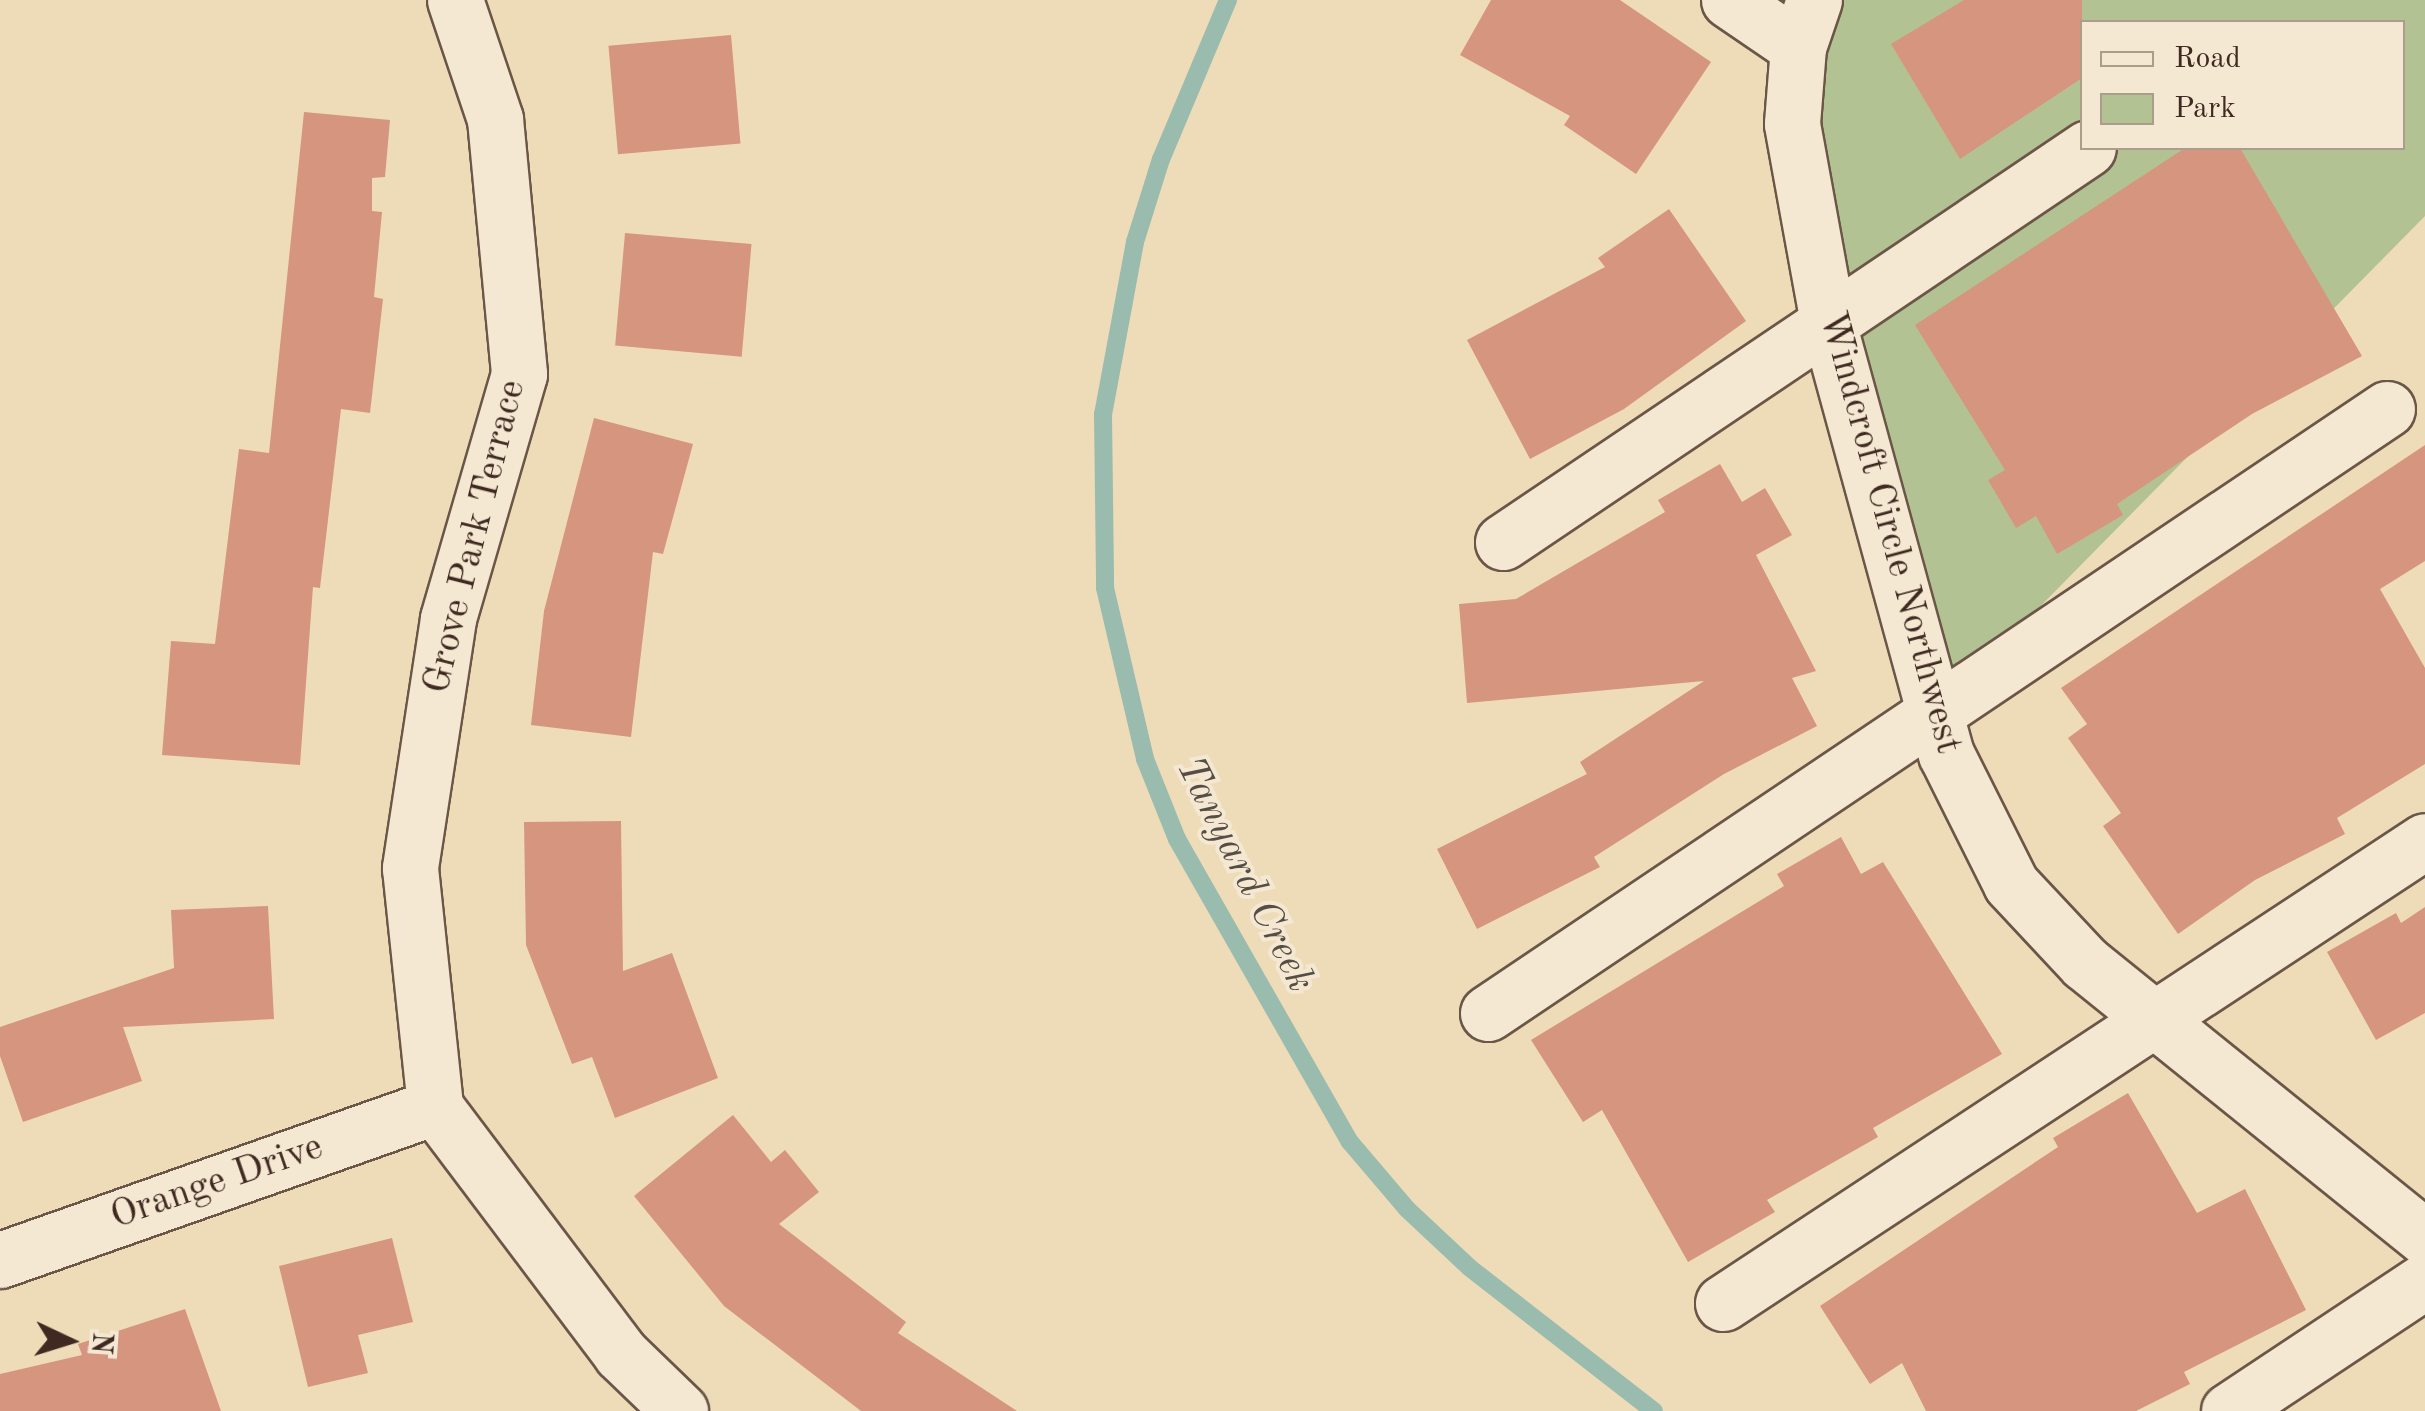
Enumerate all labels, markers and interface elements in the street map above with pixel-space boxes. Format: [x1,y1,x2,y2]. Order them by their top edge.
legend [2080,20,2405,150]
text: Road [2174,44,2241,74]
text: Park [2174,94,2236,124]
street label: Windcroft Circle Northwest [1808,307,1970,759]
street label: Grove Park Terrace [415,375,537,699]
water label: Tanyard Creek [1164,749,1324,1001]
street label: Orange Drive [105,1125,329,1241]
north arrow [20,1291,120,1391]
text: N [85,1331,115,1355]

